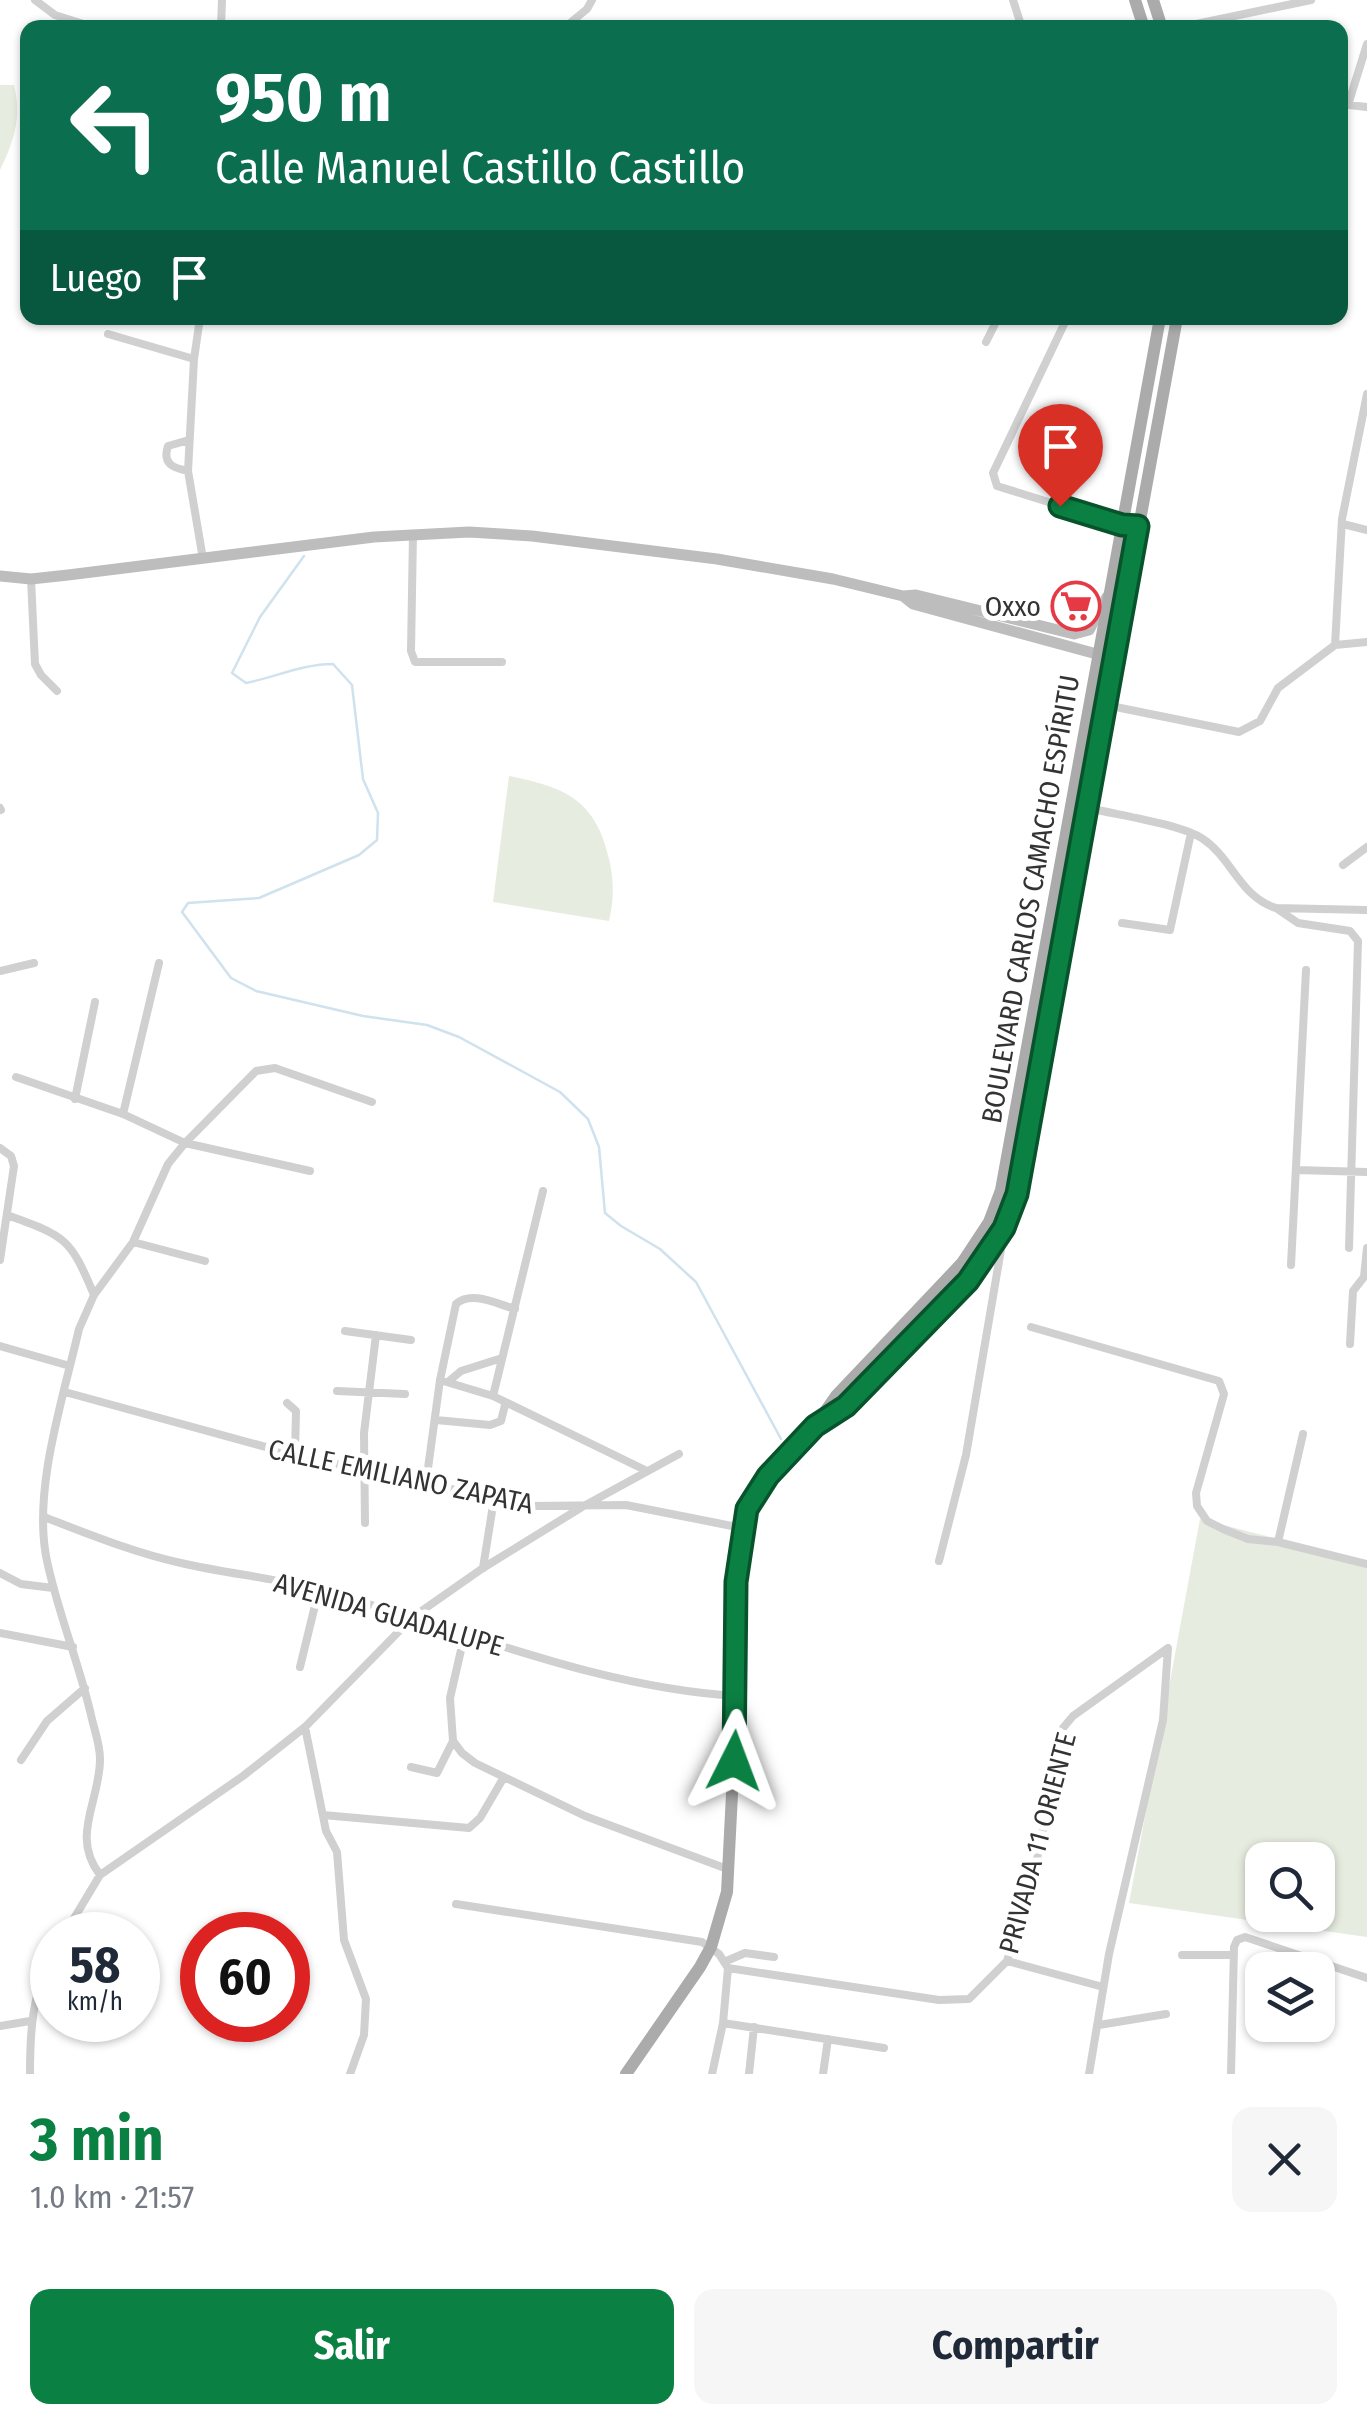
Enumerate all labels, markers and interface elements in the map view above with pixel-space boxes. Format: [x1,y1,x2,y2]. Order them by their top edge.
text: 950 m [215,56,392,140]
icon: left [50,60,180,190]
text: Calle Manuel Castillo Castillo [215,141,745,195]
icon: arrive [162,250,217,305]
text: Luego [50,255,142,301]
pin [1018,404,1103,507]
icon: arrive [1033,419,1088,474]
supermarket icon: Oxxo [1050,580,1102,632]
place label: Oxxo [985,590,1041,623]
street label: BOULEVARD CARLOS CAMACHO ESPÍRITU [975,672,1086,1126]
street label: CALLE EMILIANO ZAPATA [265,1432,537,1521]
street label: AVENIDA GUADALUPE [270,1566,507,1663]
position arrow [682,1709,786,1813]
street label: PRIVADA 11 ORIENTE [992,1729,1083,1957]
map controls [1245,1842,1335,2042]
button: search [1245,1842,1335,1932]
speed limit sign: 60 [180,1912,310,2042]
text: 58 [70,1935,120,1995]
button: layers [1245,1952,1335,2042]
text: km/h [67,1987,123,2017]
text: 3 min [30,2104,164,2176]
button: close [1232,2107,1337,2212]
text: 1.0 km · 21:57 [30,2178,194,2216]
button: Salir [30,2289,674,2404]
button: Compartir [694,2289,1337,2404]

